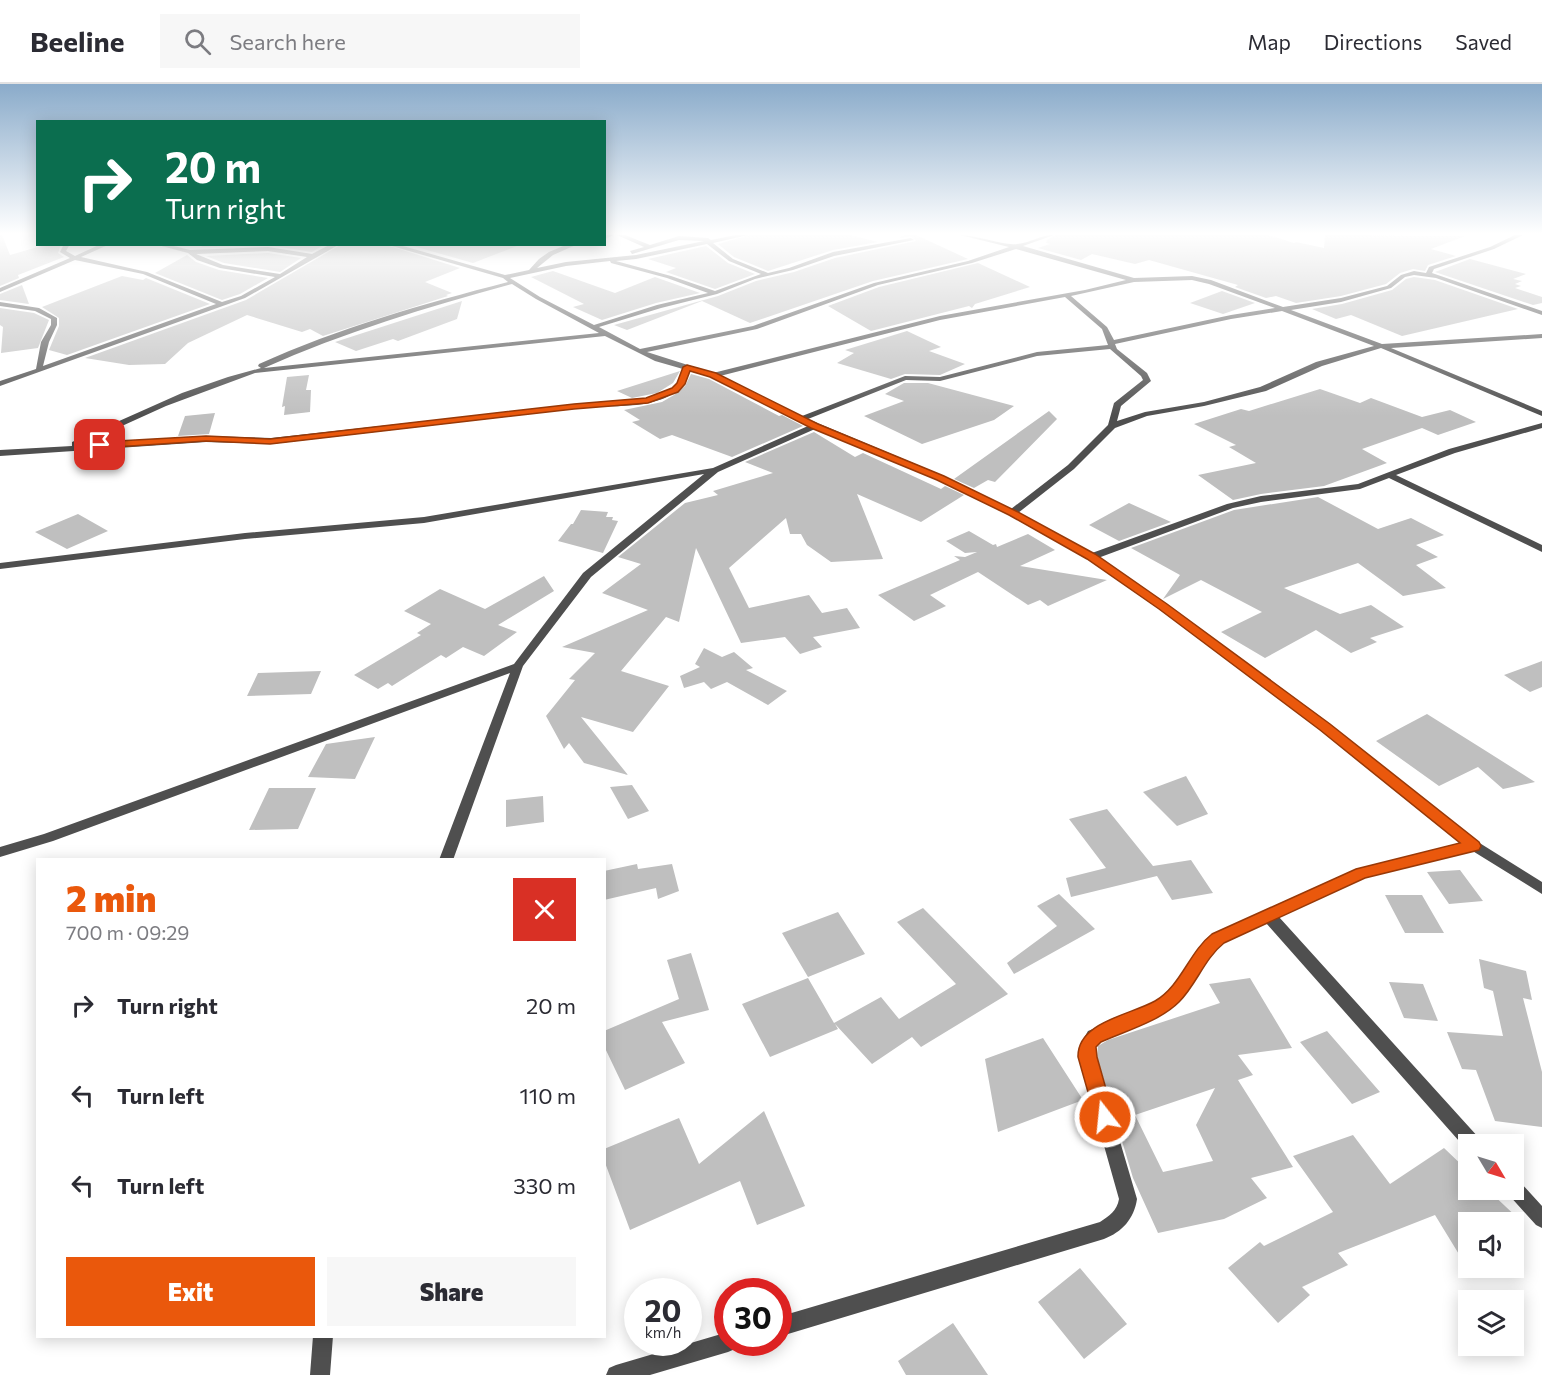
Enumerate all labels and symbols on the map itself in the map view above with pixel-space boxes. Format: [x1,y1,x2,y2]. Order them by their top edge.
pin [74,419,125,470]
position arrow [1073,1085,1137,1149]
north arrow [1458,1134,1524,1200]
speed limit sign: 30 [714,1278,792,1356]

